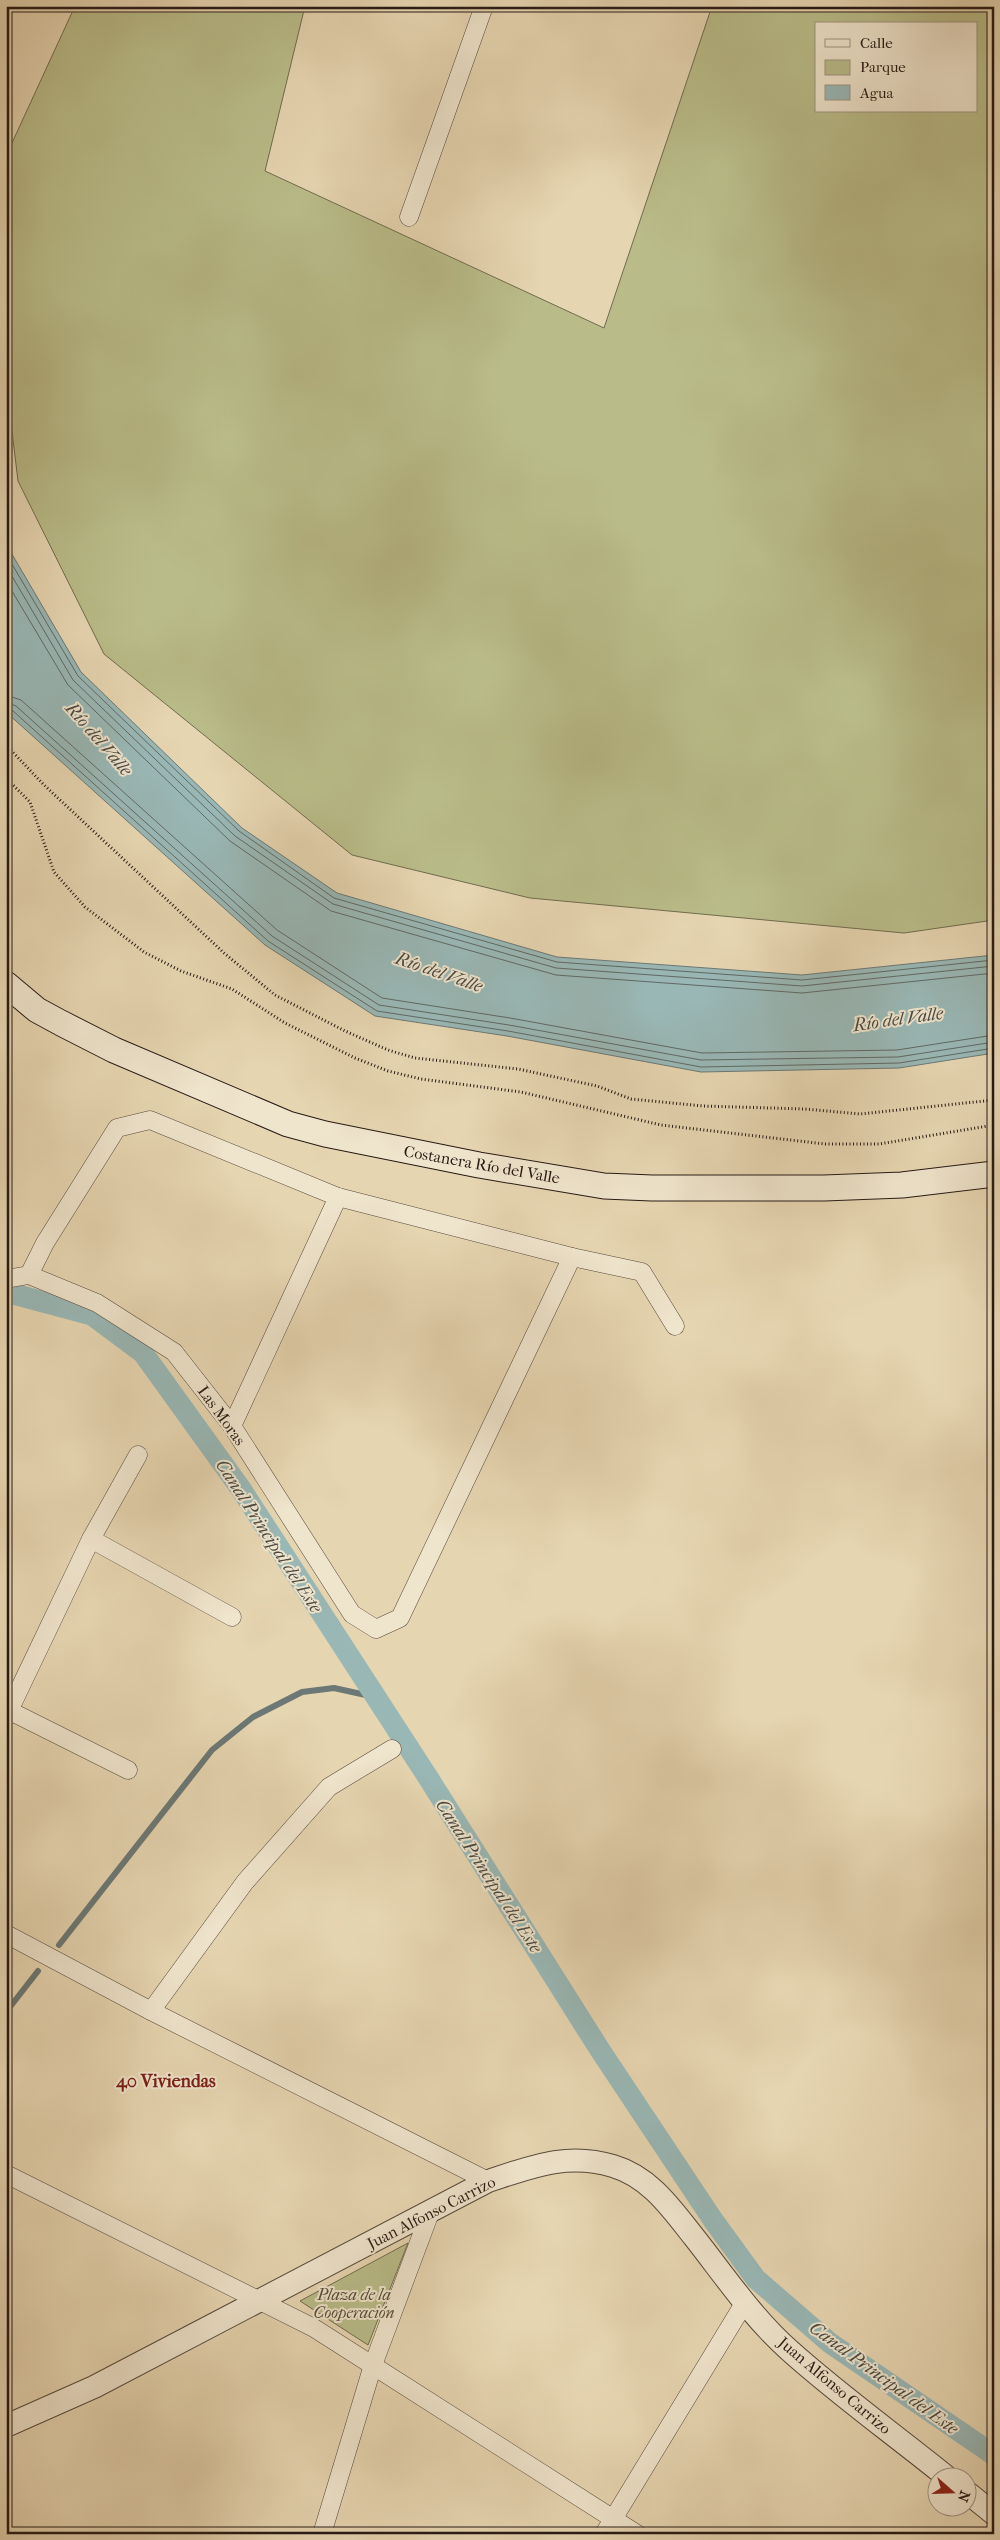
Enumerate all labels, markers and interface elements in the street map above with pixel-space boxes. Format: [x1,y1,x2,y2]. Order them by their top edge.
legend [815,22,978,112]
text: Calle [860,34,893,52]
text: Parque [860,58,906,76]
text: Agua [859,84,894,102]
water label: Río del Valle [60,698,137,781]
water label: Río del Valle [392,948,486,997]
water label: Río del Valle [851,1003,945,1036]
street label: Costanera Río del Valle [402,1141,562,1188]
street label: Las Moras [194,1382,250,1449]
water label: Canal Principal del Este [211,1456,326,1618]
water label: Canal Principal del Este [431,1796,546,1958]
district label: 40 Viviendas [115,2071,216,2092]
street label: Juan Alfonso Carrizo [362,2172,498,2254]
park label: Plaza de la Cooperación [314,2285,394,2322]
water label: Canal Principal del Este [805,2317,963,2440]
street label: Juan Alfonso Carrizo [773,2331,895,2438]
north arrow [928,2468,978,2518]
text: N [954,2488,974,2505]

